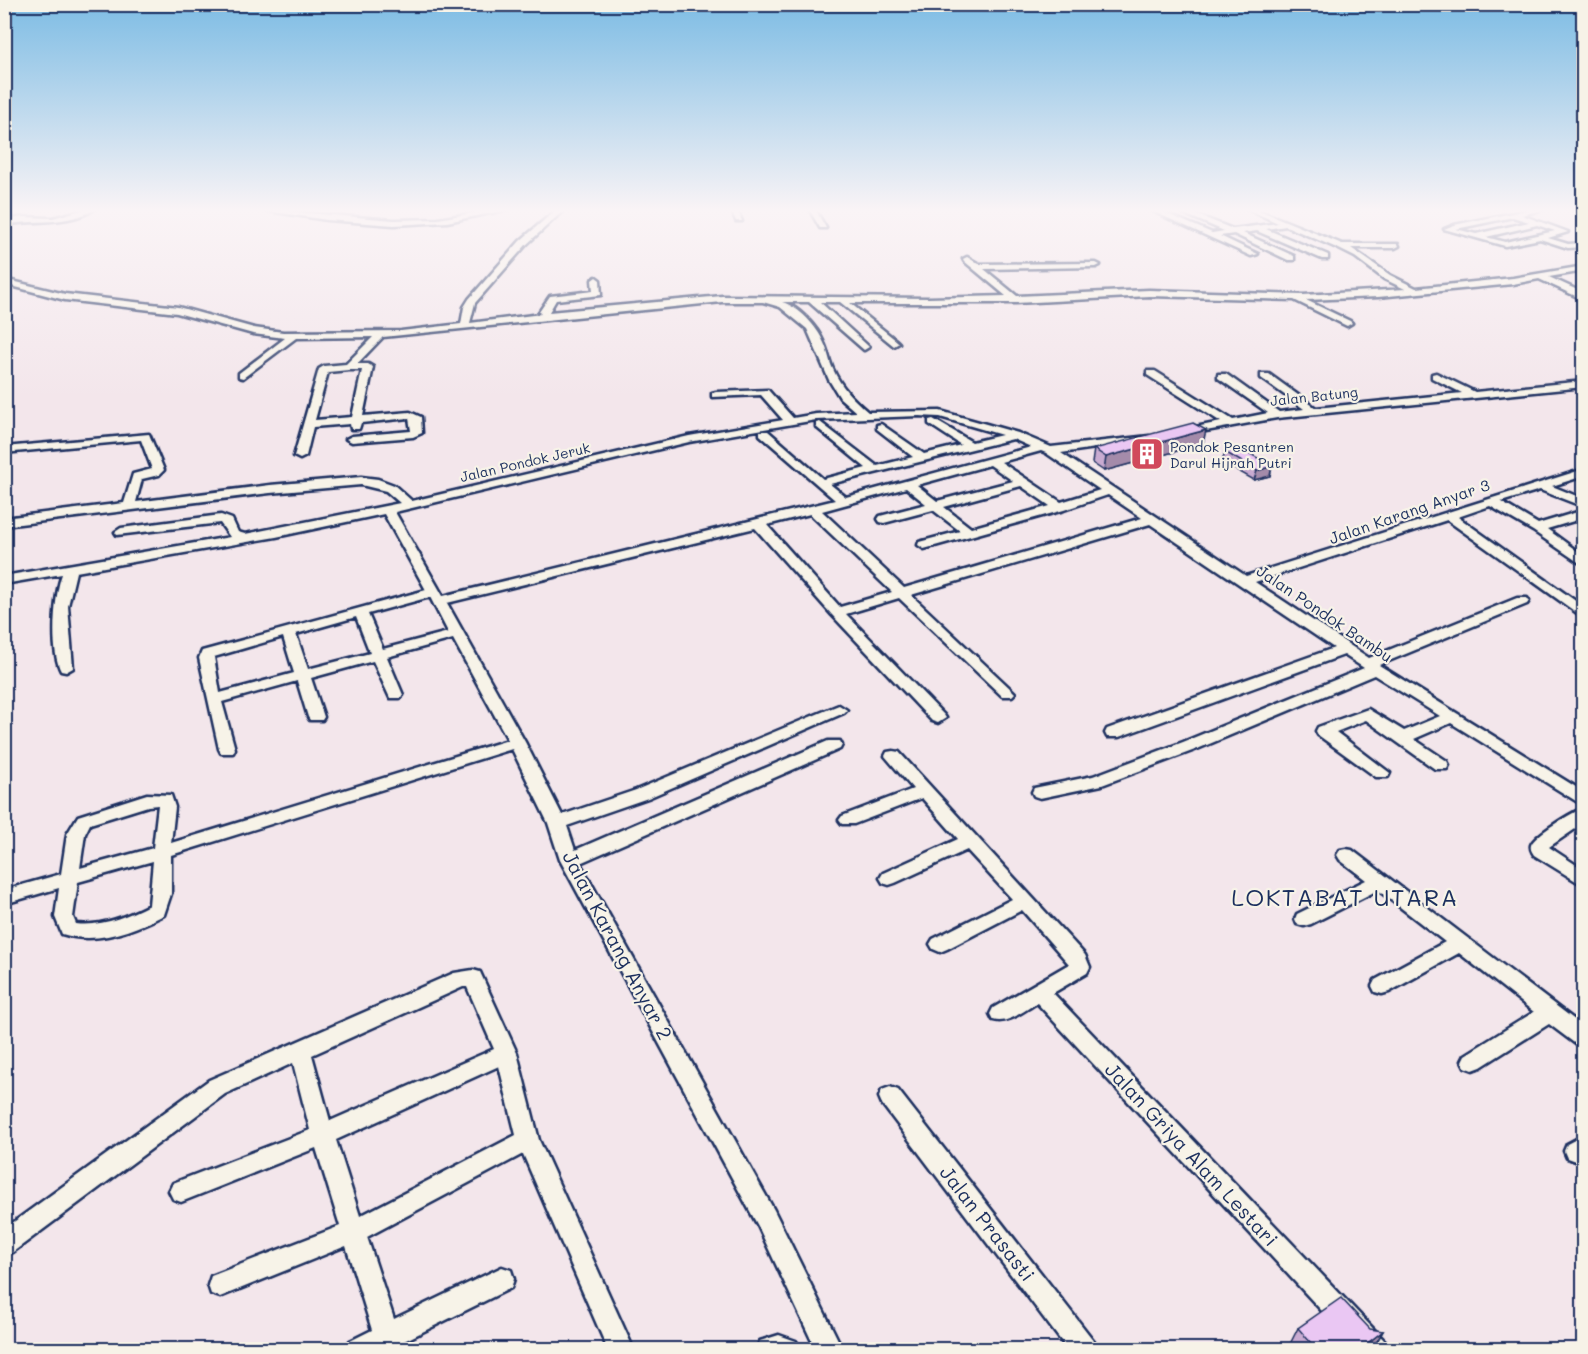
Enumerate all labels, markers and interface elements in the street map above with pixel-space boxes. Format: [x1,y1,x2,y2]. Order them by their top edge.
street label: Jalan Batung [1269,382,1359,410]
building icon: Pondok Pesantren Darul Hijrah Putri [1129,436,1165,472]
place label: Pondok Pesantren Darul Hijrah Putri [1170,437,1294,472]
street label: Jalan Pondok Jeruk [458,438,592,486]
street label: Jalan Karang Anyar 3 [1326,474,1492,548]
street label: Jalan Pondok Bambu [1253,560,1397,666]
street label: Jalan Karang Anyar 2 [557,846,679,1044]
district label: LOKTABAT UTARA [1231,881,1459,912]
street label: Jalan Griya Alam Lestari [1100,1056,1284,1252]
street label: Jalan Prasasti [935,1160,1041,1286]

